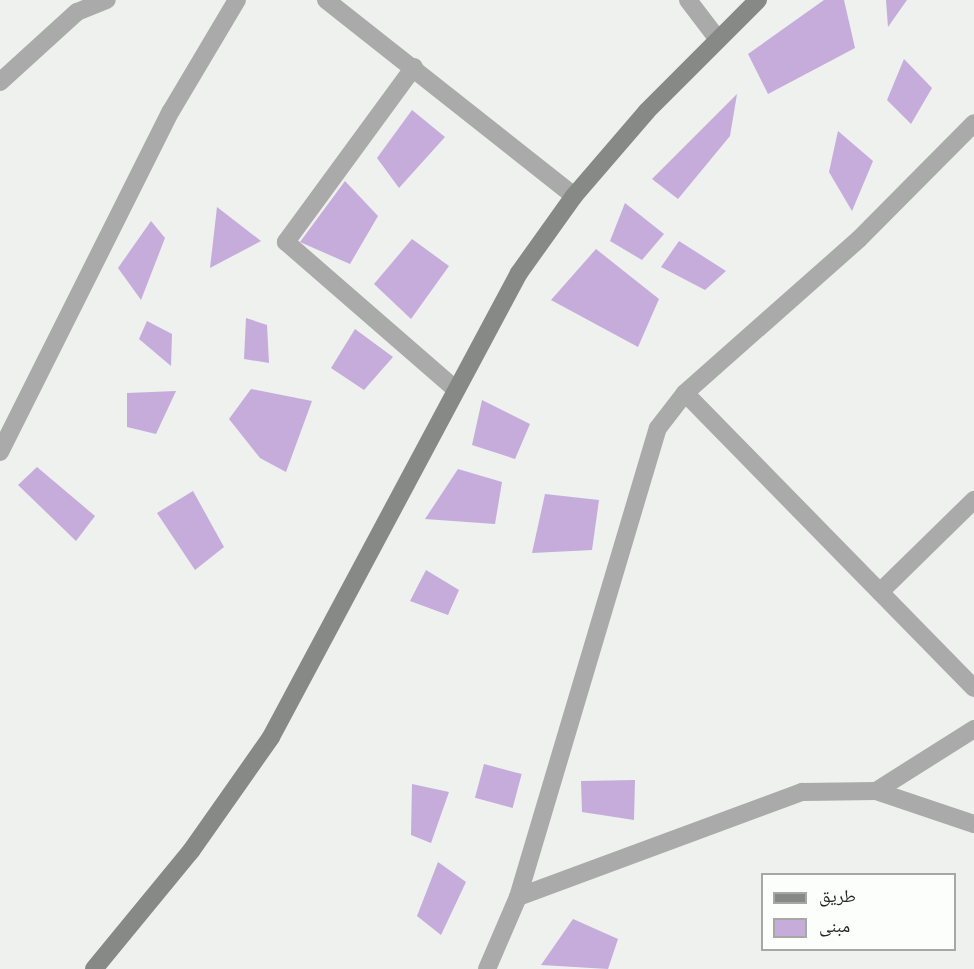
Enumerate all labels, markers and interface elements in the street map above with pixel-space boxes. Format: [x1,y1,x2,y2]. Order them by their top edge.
legend [761,873,956,951]
text: طريق [819,883,856,913]
text: مبنى [819,913,850,943]

